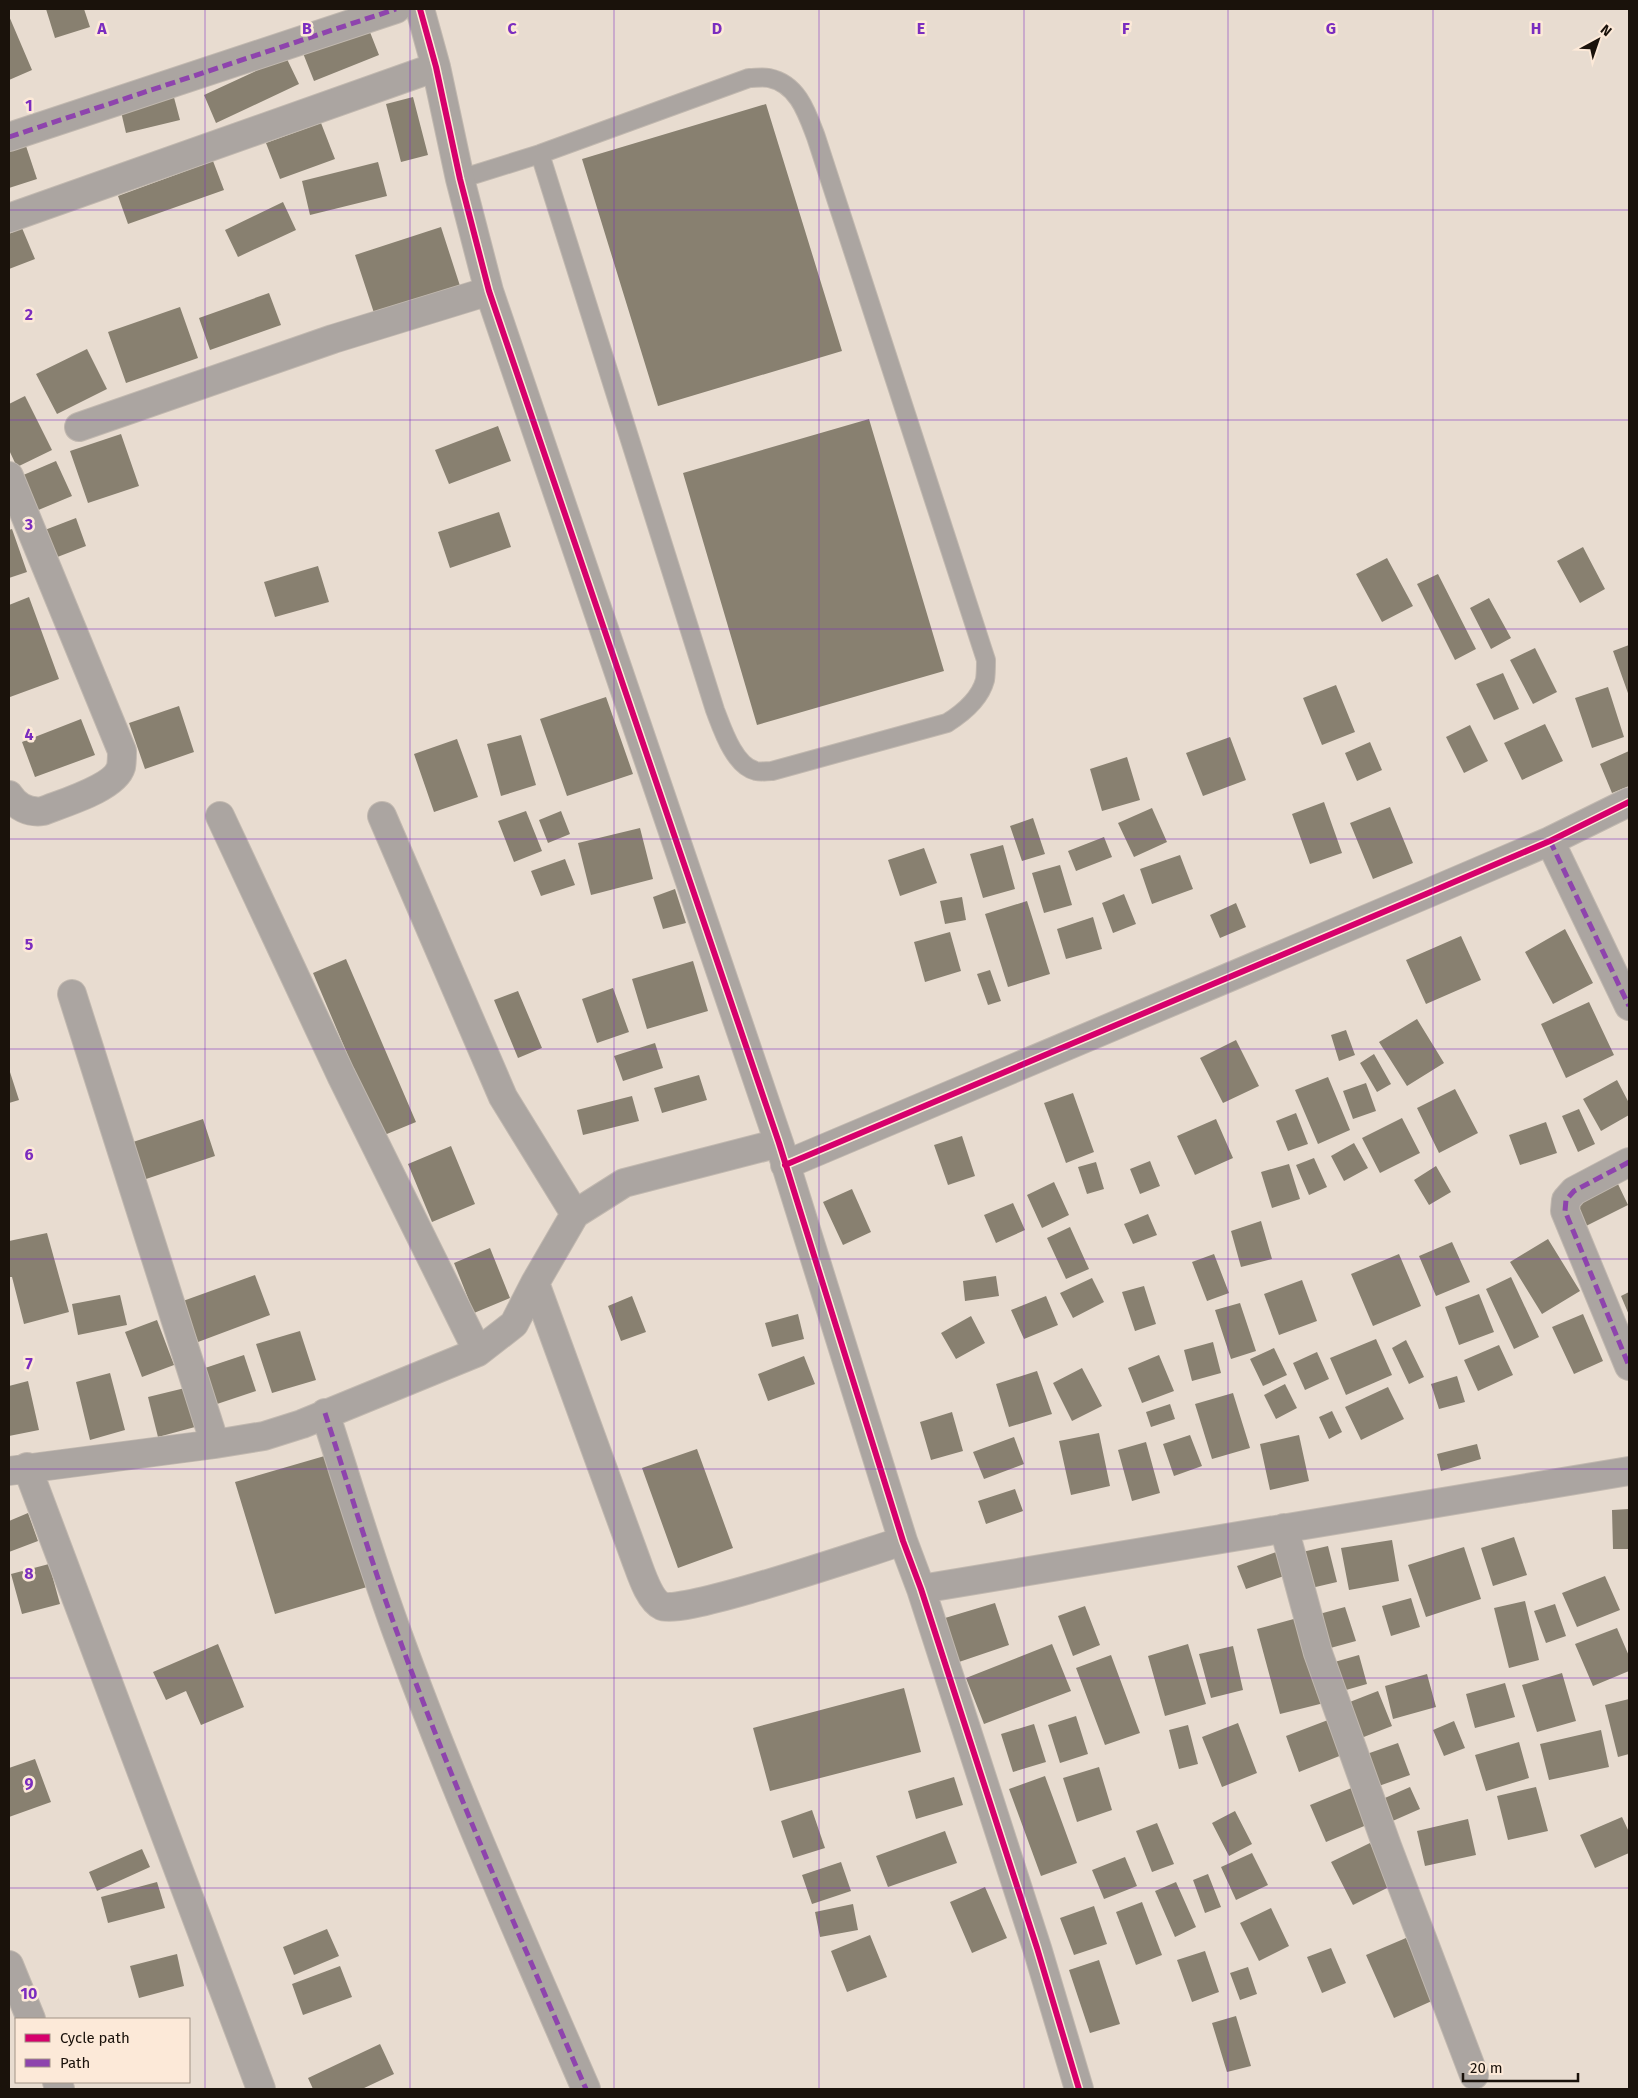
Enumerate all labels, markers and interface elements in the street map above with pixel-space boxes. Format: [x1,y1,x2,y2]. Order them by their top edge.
north arrow [1573,15,1623,65]
text: A [96,19,107,38]
text: B [302,19,312,38]
text: C [507,19,517,38]
text: D [712,19,722,38]
text: E [917,19,925,38]
text: F [1122,19,1130,38]
text: G [1326,19,1336,38]
text: H [1531,19,1541,38]
text: N [1597,21,1615,40]
text: 1 [25,96,33,115]
text: 2 [25,305,33,324]
text: 3 [24,515,33,534]
text: 4 [24,725,34,744]
text: 5 [25,935,34,954]
text: 6 [24,1145,34,1164]
text: 7 [25,1354,33,1373]
text: 8 [24,1564,34,1583]
text: 9 [25,1774,34,1793]
text: 10 [21,1984,37,2003]
legend [15,2018,190,2083]
text: Cycle path [60,2029,130,2047]
scale bar [1463,2050,1578,2082]
text: Path [60,2054,90,2072]
text: 20 m [1470,2059,1503,2077]

